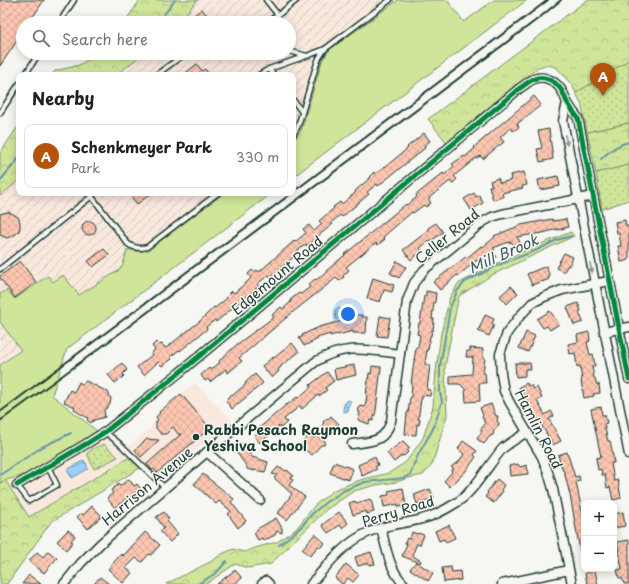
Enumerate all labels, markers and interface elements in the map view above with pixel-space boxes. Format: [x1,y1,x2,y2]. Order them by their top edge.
search box [16,16,296,60]
icon: search [30,27,52,49]
text: Search here [62,27,148,50]
pin: A [590,63,616,96]
text: Nearby [32,85,94,111]
one-way arrow [564,134,570,146]
text: Schenkmeyer Park [71,135,212,158]
text: A [41,147,51,166]
text: 330 m [236,147,279,166]
text: Park [71,158,100,177]
street label: Celler Road [410,203,484,269]
water label: Mill Brook [464,227,543,279]
street label: Edgemount Road [227,230,327,320]
one-way arrow [589,261,595,274]
your location [338,304,358,324]
street label: Hamlin Road [510,385,568,473]
place label: Rabbi Pesach Raymon Yeshiva School [204,419,358,456]
marker: Rabbi Pesach Raymon Yeshiva School [191,432,201,442]
street label: Harrison Avenue [97,441,197,530]
street label: Perry Road [359,490,437,532]
map controls [581,500,617,572]
button: + [581,500,617,536]
button: − [581,536,617,572]

